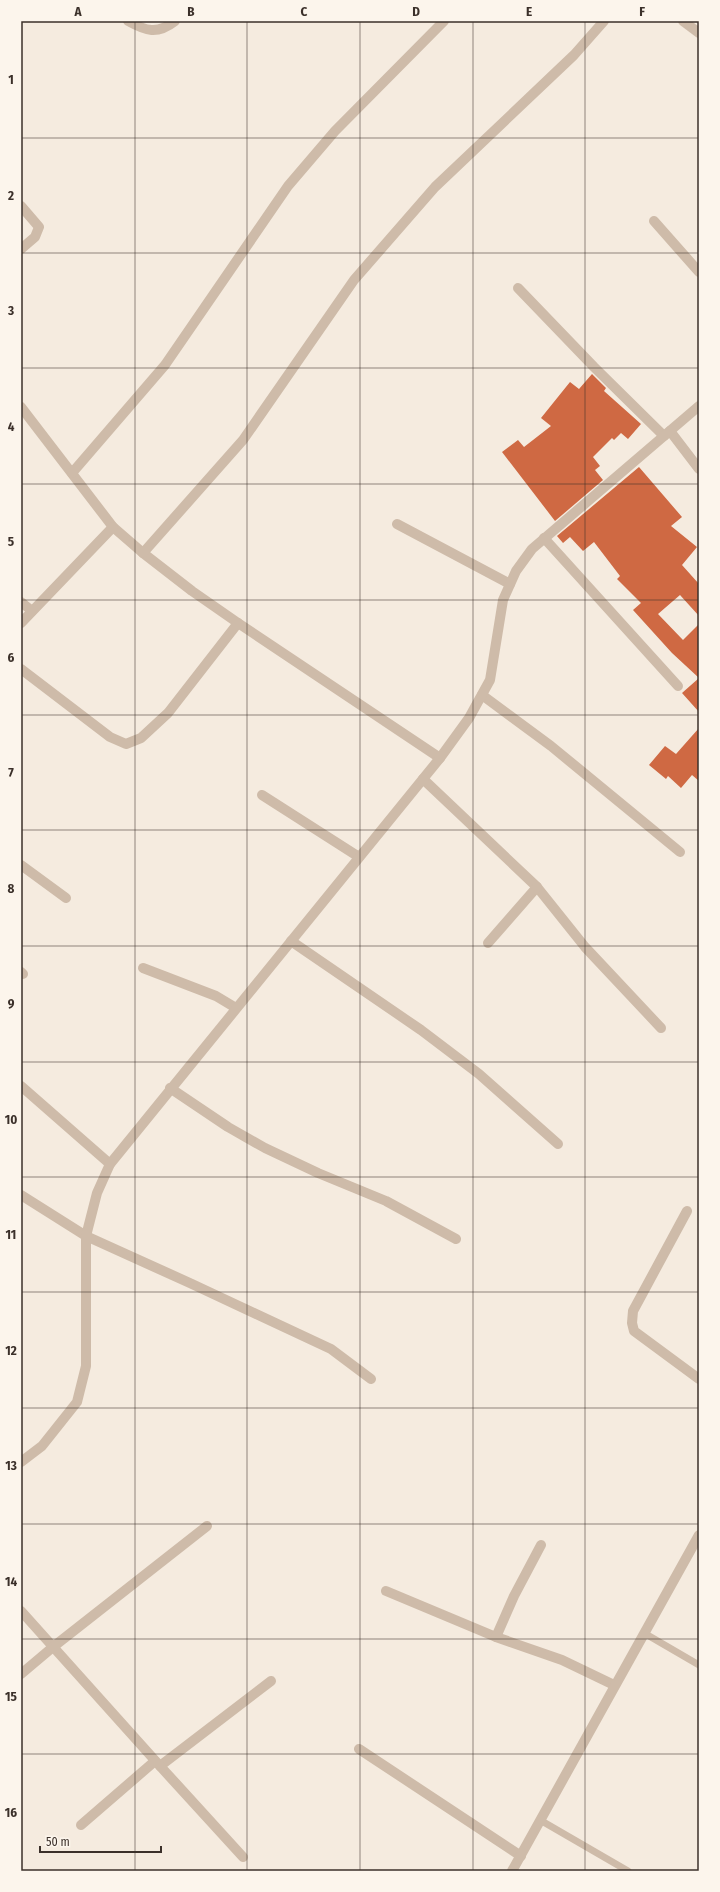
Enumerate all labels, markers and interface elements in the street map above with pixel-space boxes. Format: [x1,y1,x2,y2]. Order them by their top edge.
text: A [73,4,82,19]
text: B [187,4,195,19]
text: C [301,4,308,19]
text: D [412,4,420,19]
text: E [526,4,532,19]
text: F [639,4,645,19]
text: 1 [8,72,14,87]
text: 2 [7,188,14,203]
text: 3 [7,303,14,318]
text: 4 [8,419,15,434]
text: 5 [8,534,14,549]
text: 6 [8,650,15,665]
text: 7 [8,765,14,780]
text: 8 [8,881,15,896]
text: 9 [8,996,15,1011]
text: 10 [5,1112,17,1127]
text: 11 [6,1227,16,1242]
text: 12 [5,1343,17,1358]
text: 13 [5,1458,17,1473]
text: 14 [5,1574,17,1589]
text: 15 [5,1689,17,1704]
text: 16 [5,1805,17,1820]
scale bar [40,1828,161,1854]
text: 50 m [46,1835,70,1849]

